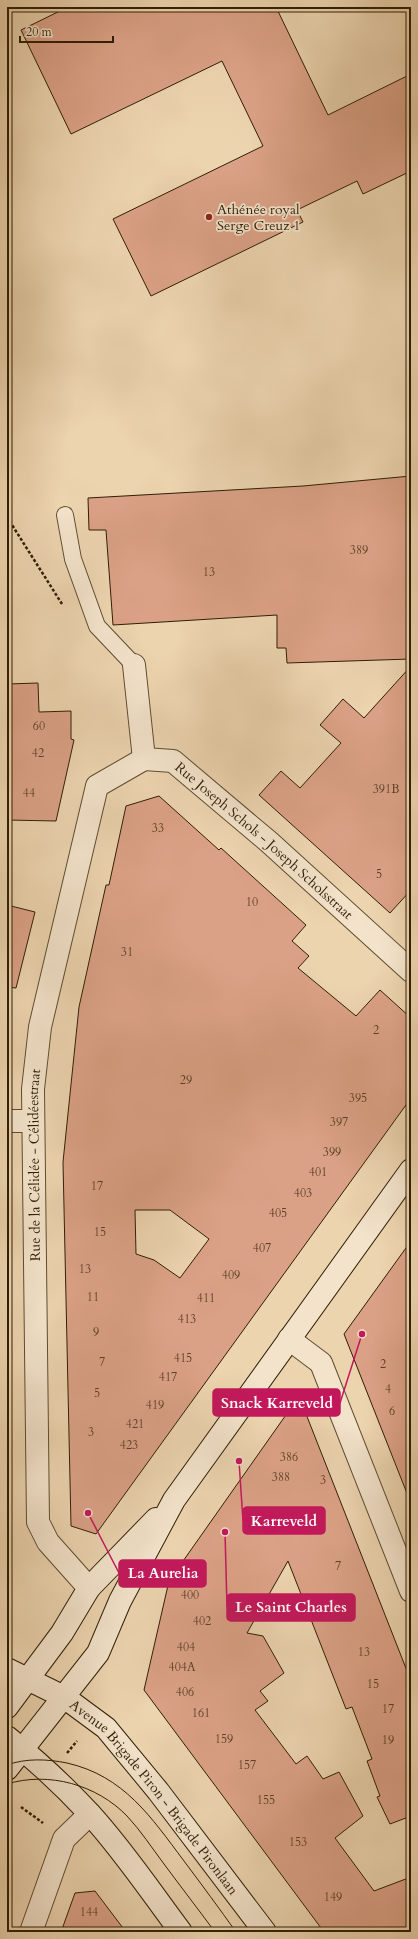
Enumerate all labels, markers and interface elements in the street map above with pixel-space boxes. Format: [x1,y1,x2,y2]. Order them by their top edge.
scale bar [20,18,113,44]
text: 20 m [26,24,53,40]
place label: Athénée royal Serge Creuz 1 [217,200,300,235]
marker: Athénée royal Serge Creuz 1 [204,212,214,222]
house number: 389 [350,542,368,558]
house number: 13 [203,564,215,580]
house number: 60 [33,718,45,734]
house number: 42 [32,745,44,761]
street label: Rue Joseph Schols - Joseph Scholsstraat [171,758,357,924]
house number: 391B [373,781,399,797]
house number: 44 [23,785,35,801]
house number: 33 [152,820,164,836]
house number: 5 [376,866,382,882]
house number: 10 [246,894,258,910]
house number: 31 [121,944,133,960]
house number: 2 [373,1022,379,1038]
street label: Rue de la Célidée - Célidéestraat [24,1067,45,1261]
house number: 29 [180,1072,192,1088]
house number: 395 [349,1090,367,1106]
house number: 397 [330,1114,348,1130]
house number: 399 [323,1144,341,1160]
house number: 401 [309,1164,327,1180]
house number: 17 [91,1178,103,1194]
house number: 403 [294,1185,312,1201]
house number: 405 [269,1205,287,1221]
house number: 15 [94,1224,106,1240]
house number: 407 [253,1240,271,1256]
house number: 13 [79,1261,91,1277]
house number: 409 [222,1267,240,1283]
house number: 11 [87,1289,99,1305]
house number: 411 [197,1290,215,1306]
house number: 413 [178,1311,196,1327]
house number: 9 [93,1324,99,1340]
house number: 415 [174,1350,192,1366]
house number: 7 [99,1354,105,1370]
house number: 2 [380,1356,386,1372]
house number: 417 [159,1369,177,1385]
house number: 4 [385,1381,391,1397]
house number: 5 [94,1385,100,1401]
callout: Snack Karreveld [213,1389,340,1416]
text: Snack Karreveld [221,1393,333,1413]
house number: 419 [146,1397,164,1413]
house number: 6 [389,1403,395,1419]
house number: 421 [126,1416,144,1432]
house number: 3 [88,1424,94,1440]
house number: 423 [120,1437,138,1453]
house number: 386 [280,1449,298,1465]
house number: 388 [272,1469,290,1485]
house number: 3 [320,1472,326,1488]
callout: Karreveld [243,1507,325,1534]
text: Karreveld [251,1511,318,1531]
house number: 7 [335,1558,341,1574]
callout: La Aurelia [119,1560,206,1587]
text: La Aurelia [128,1563,199,1583]
house number: 400 [181,1587,199,1603]
callout: Le Saint Charles [227,1594,355,1621]
text: Le Saint Charles [235,1597,347,1617]
house number: 402 [193,1613,211,1629]
house number: 404 [177,1639,195,1655]
house number: 13 [358,1644,370,1660]
house number: 404A [169,1659,196,1675]
house number: 15 [367,1676,379,1692]
house number: 406 [176,1684,194,1700]
street label: Avenue Brigade Piron - Brigade Pironlaan [65,1695,242,1899]
house number: 17 [382,1701,394,1717]
house number: 161 [192,1705,210,1721]
house number: 159 [215,1731,233,1747]
house number: 19 [382,1732,394,1748]
house number: 157 [238,1757,256,1773]
house number: 155 [257,1792,275,1808]
house number: 153 [289,1834,307,1850]
house number: 149 [324,1889,342,1905]
house number: 144 [80,1904,98,1920]

